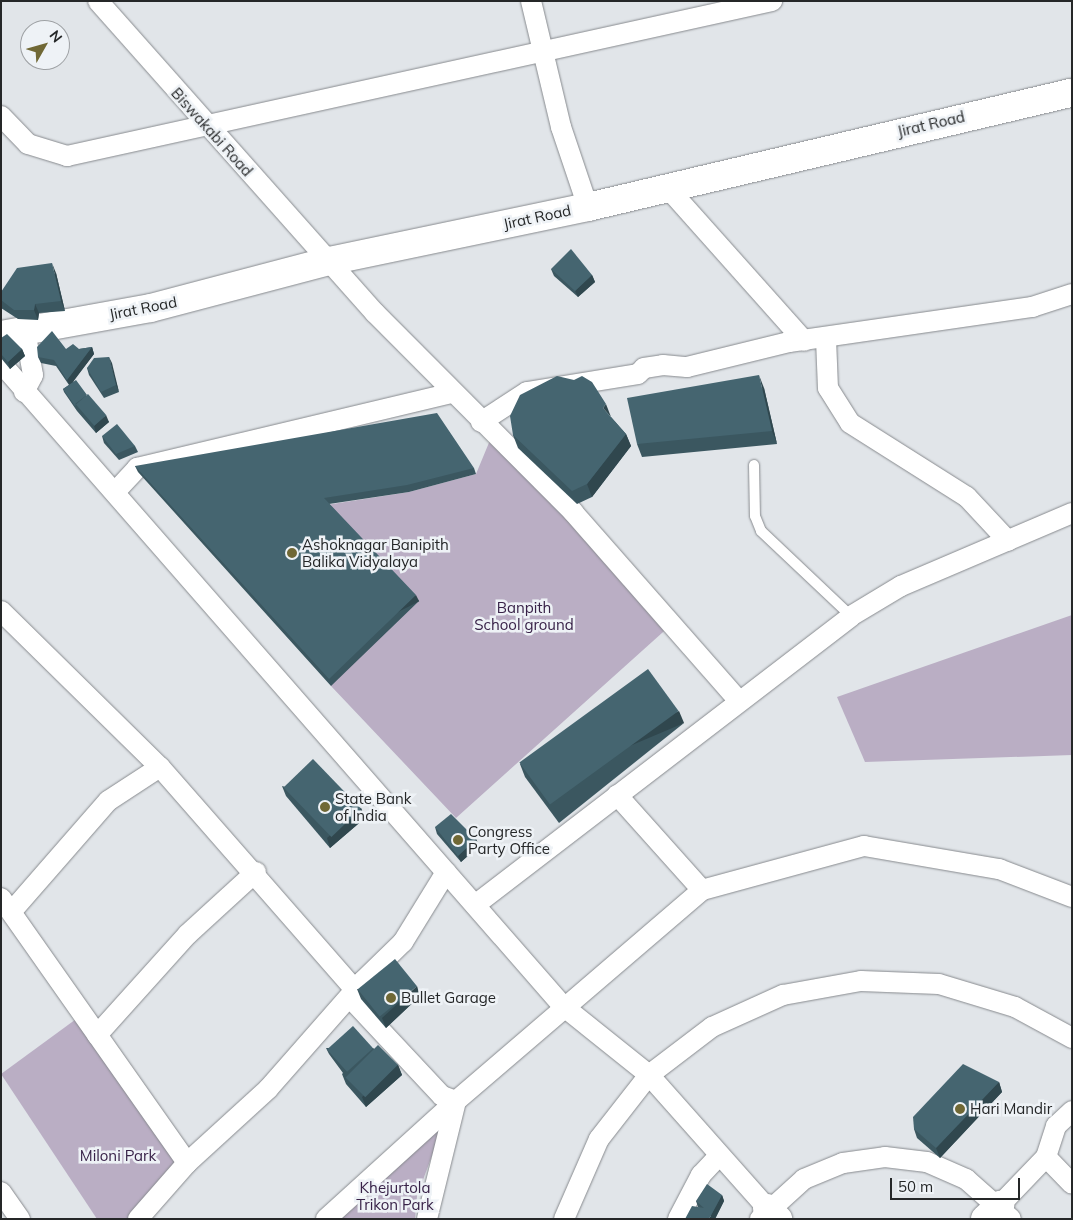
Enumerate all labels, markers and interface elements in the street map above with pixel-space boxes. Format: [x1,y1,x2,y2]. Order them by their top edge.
north arrow [20,20,70,70]
text: N [46,27,66,46]
street label: Biswakabi Road [168,84,256,180]
street label: Jirat Road [895,107,967,141]
street label: Jirat Road [501,201,573,233]
street label: Jirat Road [108,293,178,323]
place label: Ashoknagar Banipith Balika Vidyalaya [302,535,449,570]
marker: Ashoknagar Banipith Balika Vidyalaya [286,547,298,559]
park label: Banpith School ground [474,598,574,633]
place label: State Bank of India [335,789,412,824]
marker: State Bank of India [319,801,331,813]
place label: Congress Party Office [468,822,550,857]
marker: Congress Party Office [452,834,464,846]
place label: Bullet Garage [401,989,496,1007]
marker: Bullet Garage [385,992,397,1004]
place label: Hari Mandir [970,1100,1052,1118]
marker: Hari Mandir [954,1103,966,1115]
park label: Miloni Park [80,1147,156,1165]
scale bar [893,1168,1023,1200]
text: 50 m [898,1177,933,1196]
park label: Khejurtola Trikon Park [356,1178,434,1213]

